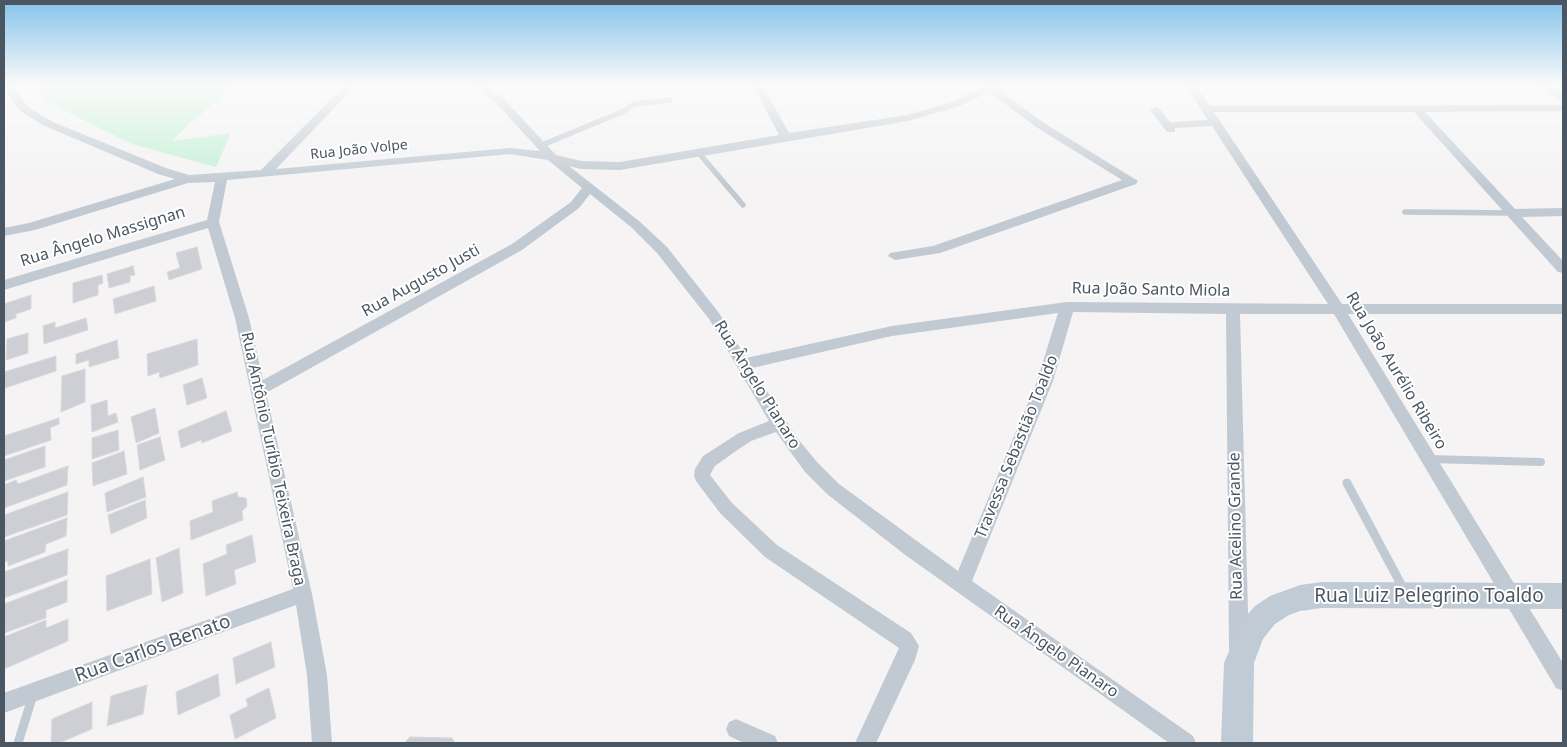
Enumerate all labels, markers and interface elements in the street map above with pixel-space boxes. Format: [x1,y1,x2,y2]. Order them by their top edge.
street label: Rua João Volpe [309,137,409,163]
street label: Rua Ângelo Massignan [18,203,188,271]
street label: Rua Augusto Justi [359,241,483,321]
street label: Rua João Santo Miola [1072,279,1230,301]
street label: Rua João Aurélio Ribeiro [1341,289,1451,453]
street label: Rua Ângelo Pianaro [710,317,804,453]
street label: Rua Antônio Turíbio Teixeira Braga [237,330,309,588]
street label: Travessa Sebastião Toaldo [971,353,1063,541]
street label: Rua Acelino Grande [1225,452,1247,600]
street label: Rua Luiz Pelegrino Toaldo [1314,586,1544,608]
street label: Rua Ângelo Pianaro [990,602,1122,702]
street label: Rua Carlos Benato [72,610,234,688]

